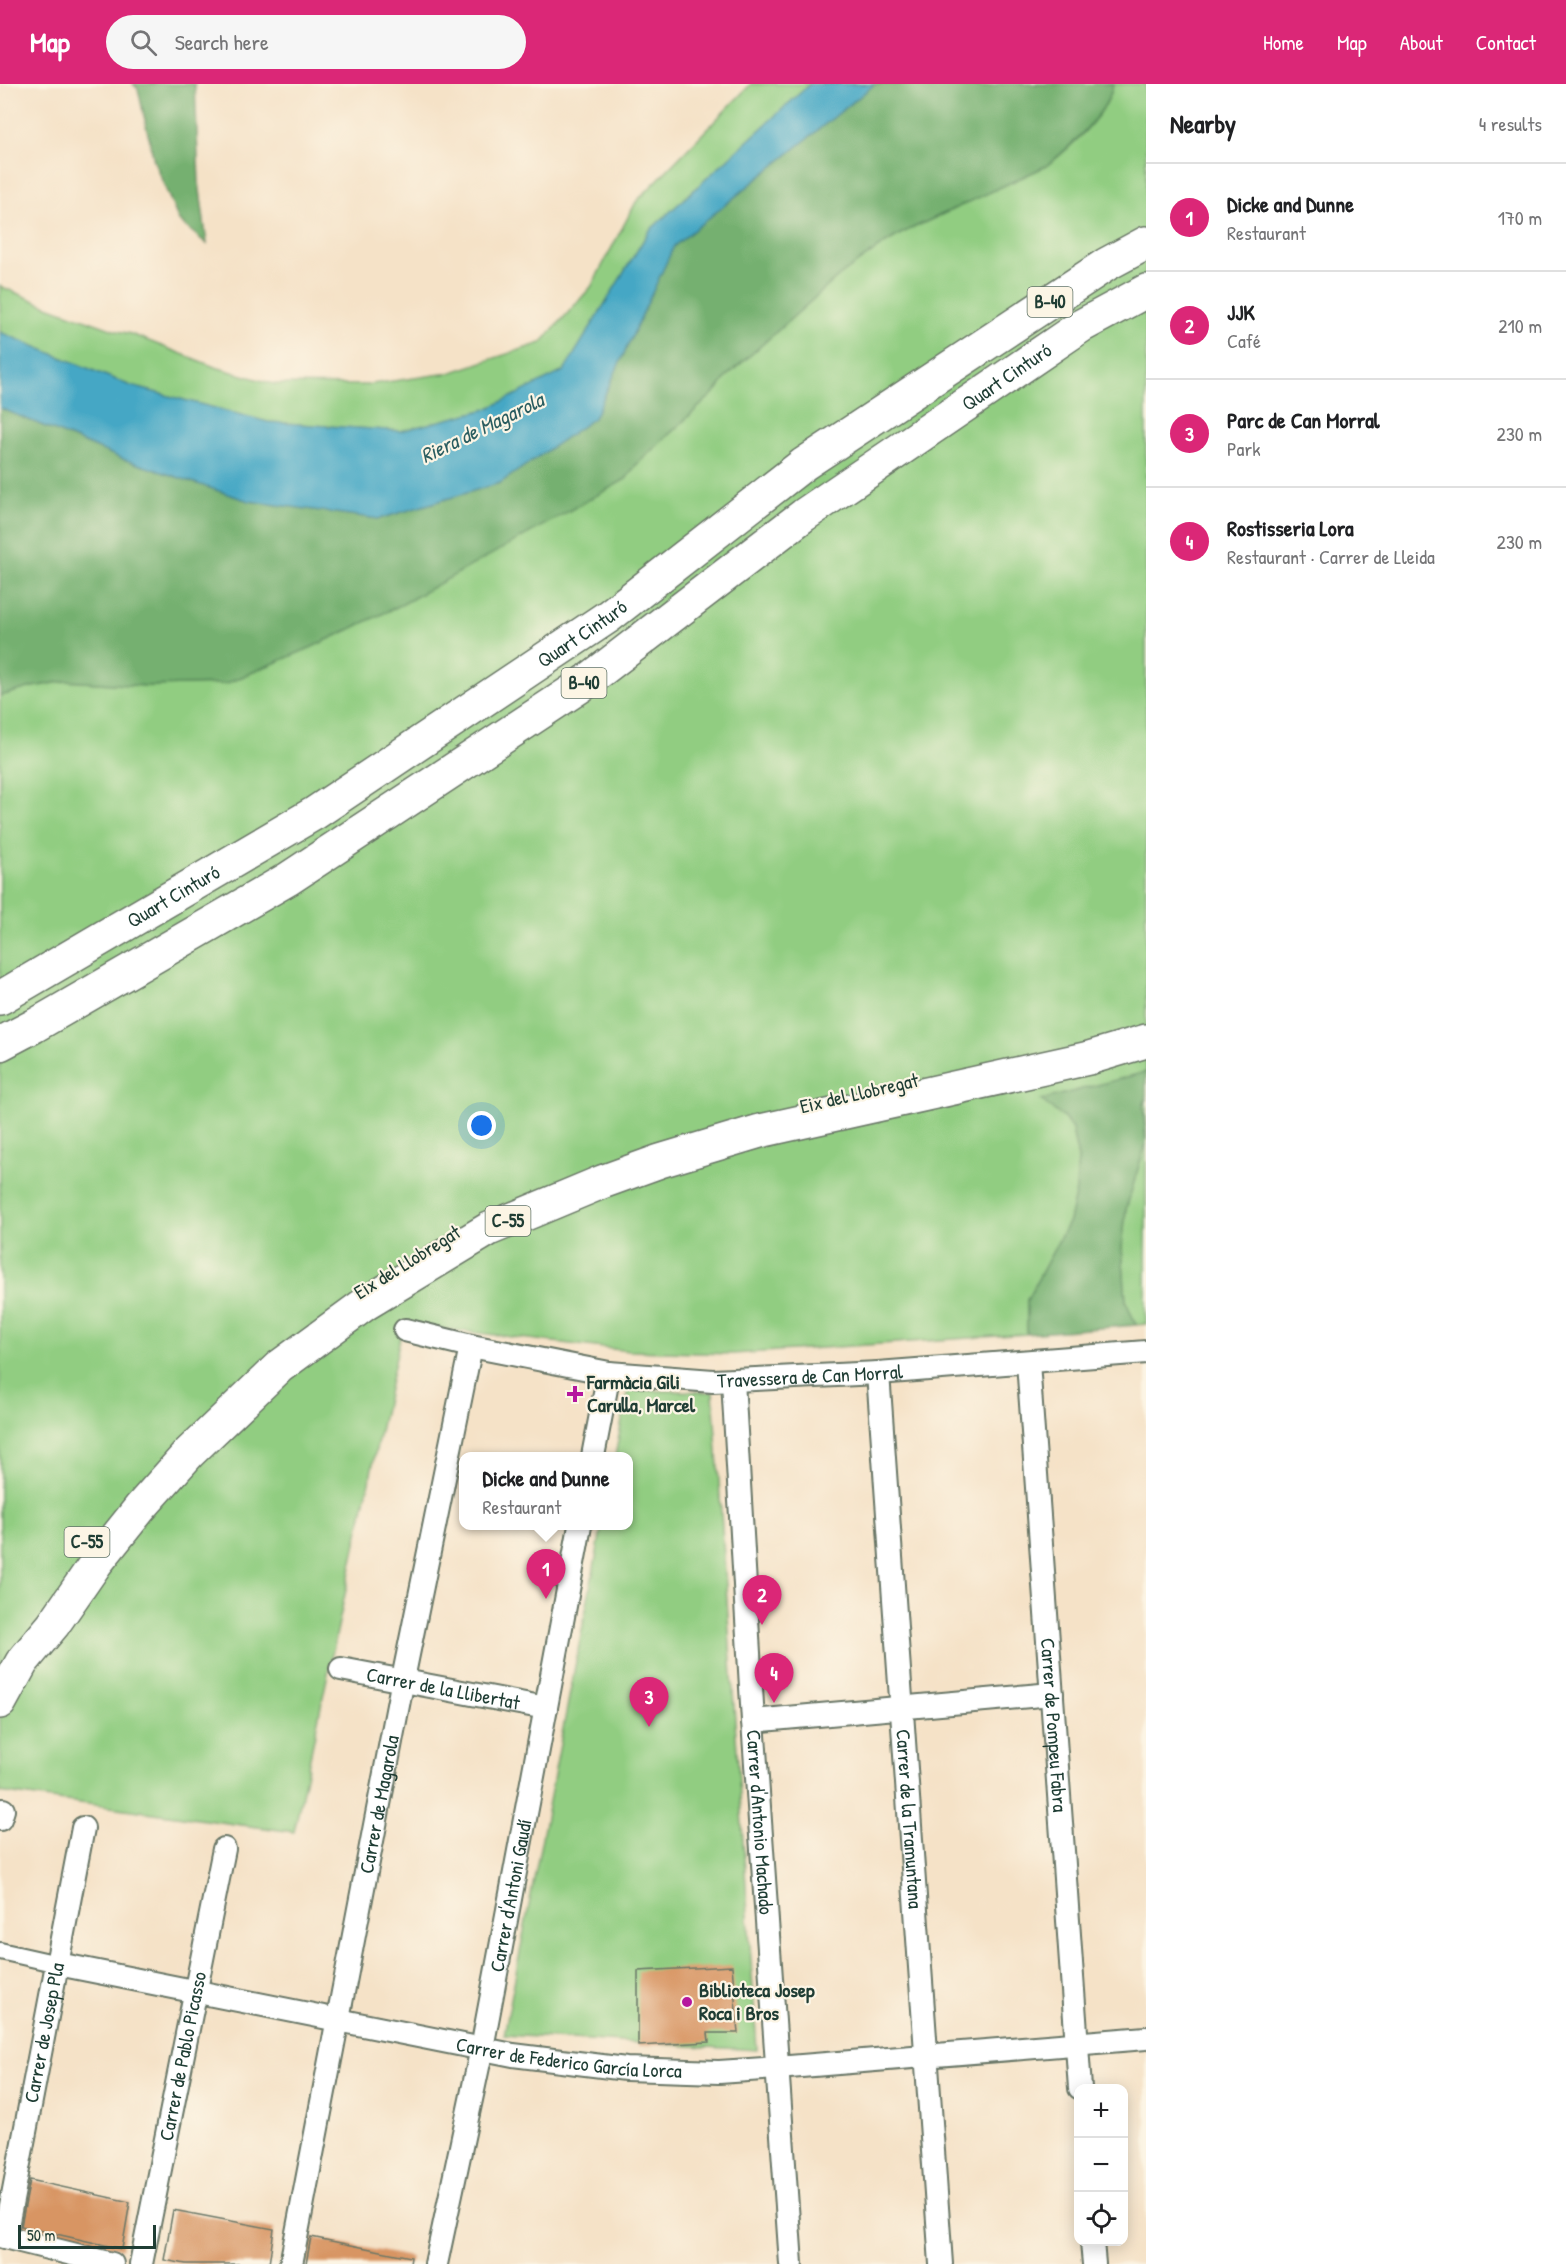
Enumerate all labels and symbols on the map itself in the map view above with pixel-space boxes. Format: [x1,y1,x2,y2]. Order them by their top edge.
road number: B-40 [1028,287,1072,317]
street label: Quart Cinturó [956,336,1057,417]
water label: Riera de Magarola [415,384,551,470]
street label: Quart Cinturó [532,593,632,673]
road number: B-40 [562,668,606,698]
street label: Quart Cinturó [122,858,224,934]
street label: Eix del Llobregat [797,1066,922,1119]
your location [467,1111,496,1140]
road number: C-55 [486,1206,530,1236]
street label: Eix del Llobregat [348,1218,466,1305]
street label: Travessera de Can Morral [717,1357,904,1394]
place label: Farmàcia Gili Carulla, Marcel [586,1368,696,1418]
marker: Farmàcia Gili Carulla, Marcel [568,1387,582,1401]
road number: C-55 [64,1527,110,1557]
pin: 1 [526,1550,566,1599]
pin: 2 [742,1576,782,1625]
street label: Carrer de Pompeu Fabra [1035,1637,1074,1813]
pin: 4 [754,1654,794,1703]
street label: Carrer de la Llibertat [364,1660,523,1716]
pin: 3 [630,1678,668,1727]
street label: Carrer de la Tramuntana [890,1728,930,1910]
street label: Carrer d'Antonio Machado [741,1729,781,1915]
street label: Carrer de Magarola [352,1733,405,1876]
street label: Carrer d'Antoni Gaudí [483,1817,538,1974]
street label: Carrer de Josep Pla [17,1960,70,2105]
street label: Carrer de Pablo Picasso [152,1969,212,2143]
place label: Biblioteca Josep Roca i Bros [699,1976,815,2026]
marker: Biblioteca Josep Roca i Bros [680,1995,694,2009]
street label: Carrer de Federico García Lorca [454,2030,682,2084]
scale bar [18,2222,156,2250]

